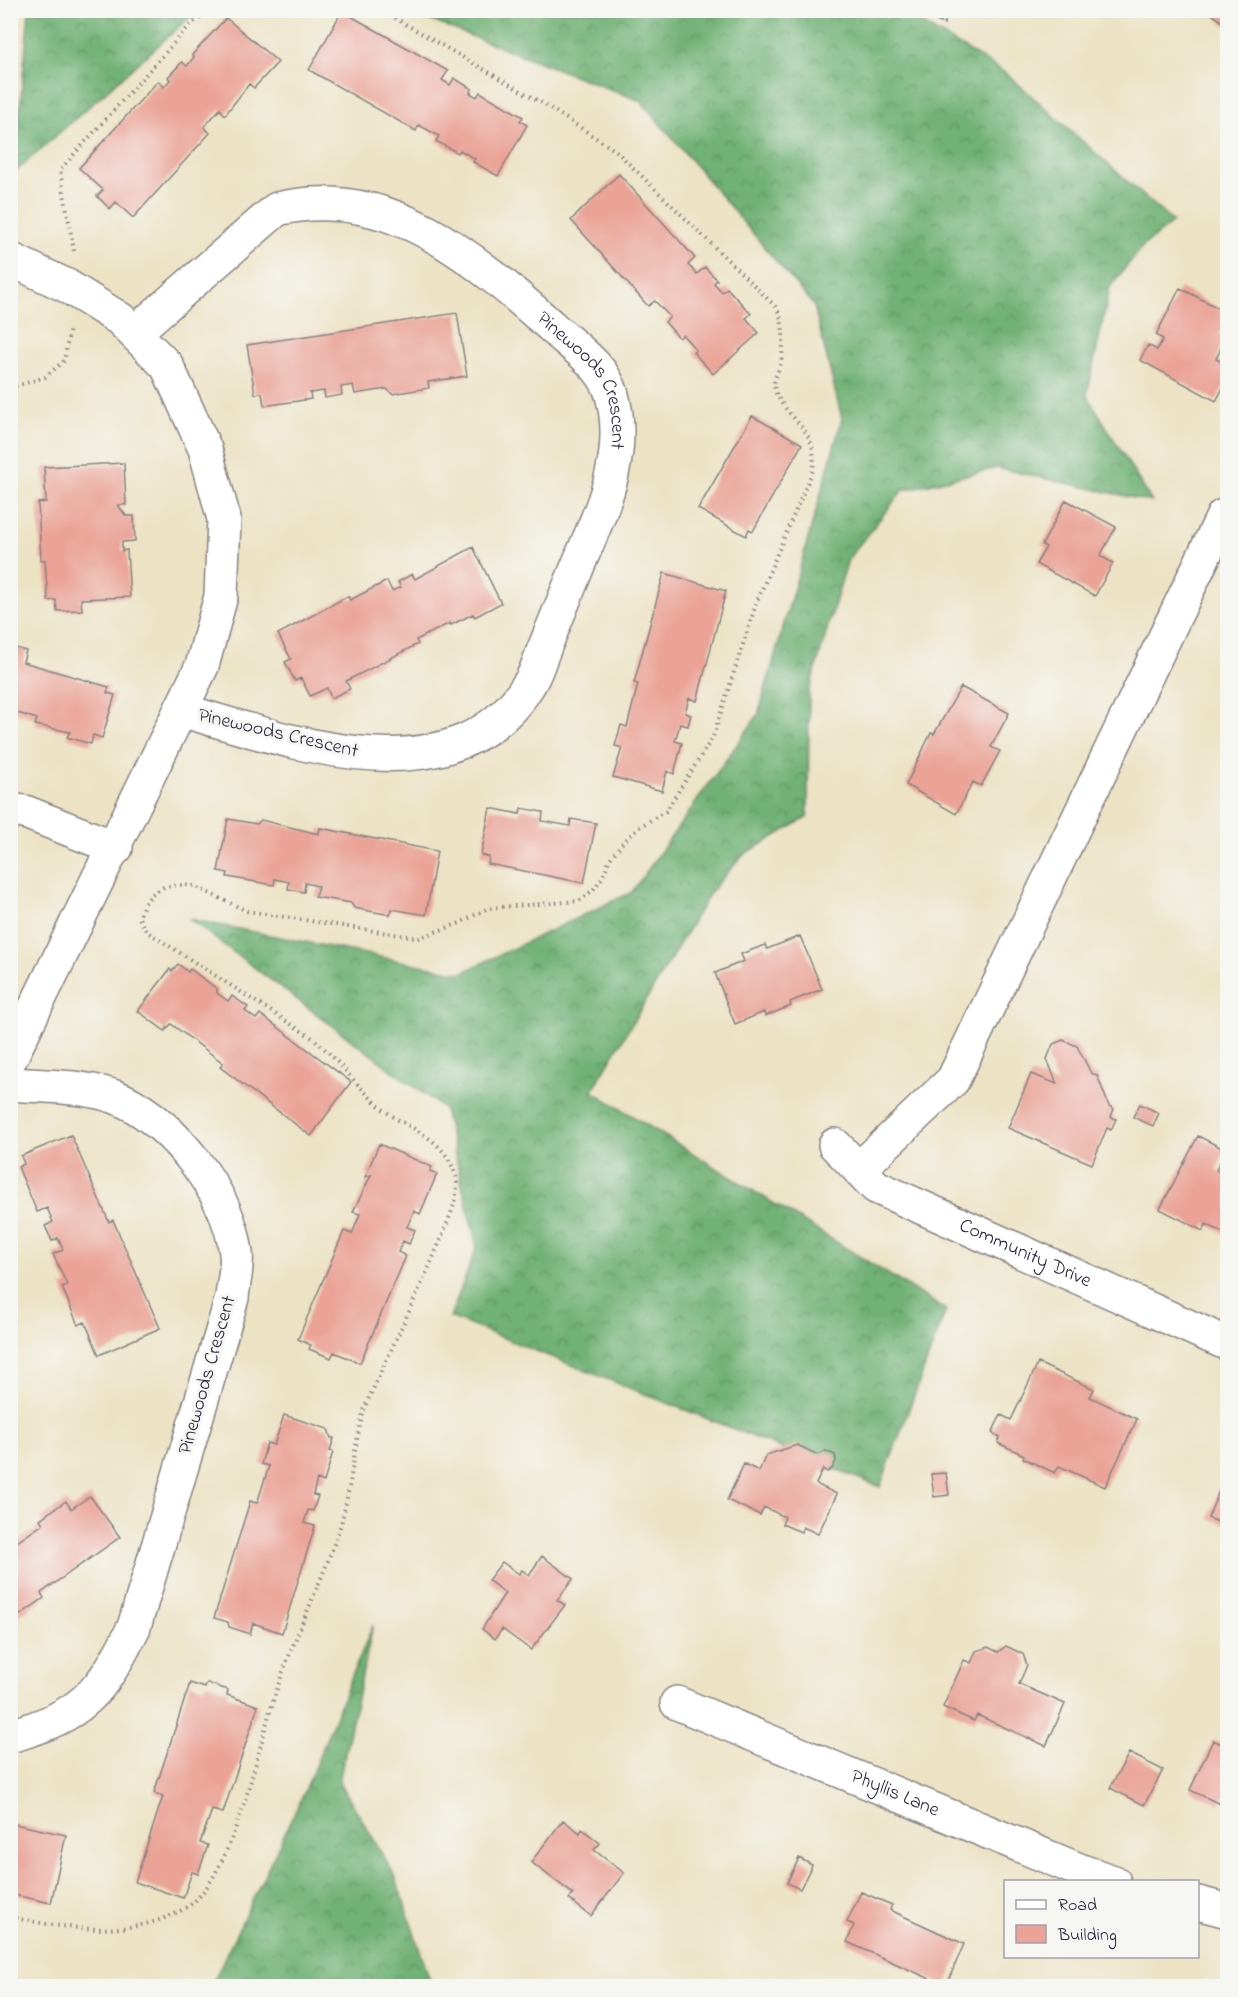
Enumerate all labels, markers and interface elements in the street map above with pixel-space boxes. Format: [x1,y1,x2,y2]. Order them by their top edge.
street label: Pinewoods Crescent [530,305,632,451]
street label: Pinewoods Crescent [195,701,361,767]
street label: Community Drive [954,1211,1096,1296]
street label: Pinewoods Crescent [172,1292,245,1458]
street label: Phyllis Lane [846,1762,944,1825]
legend [1004,1880,1199,1958]
text: Road [1058,1893,1097,1919]
text: Building [1057,1923,1117,1950]

